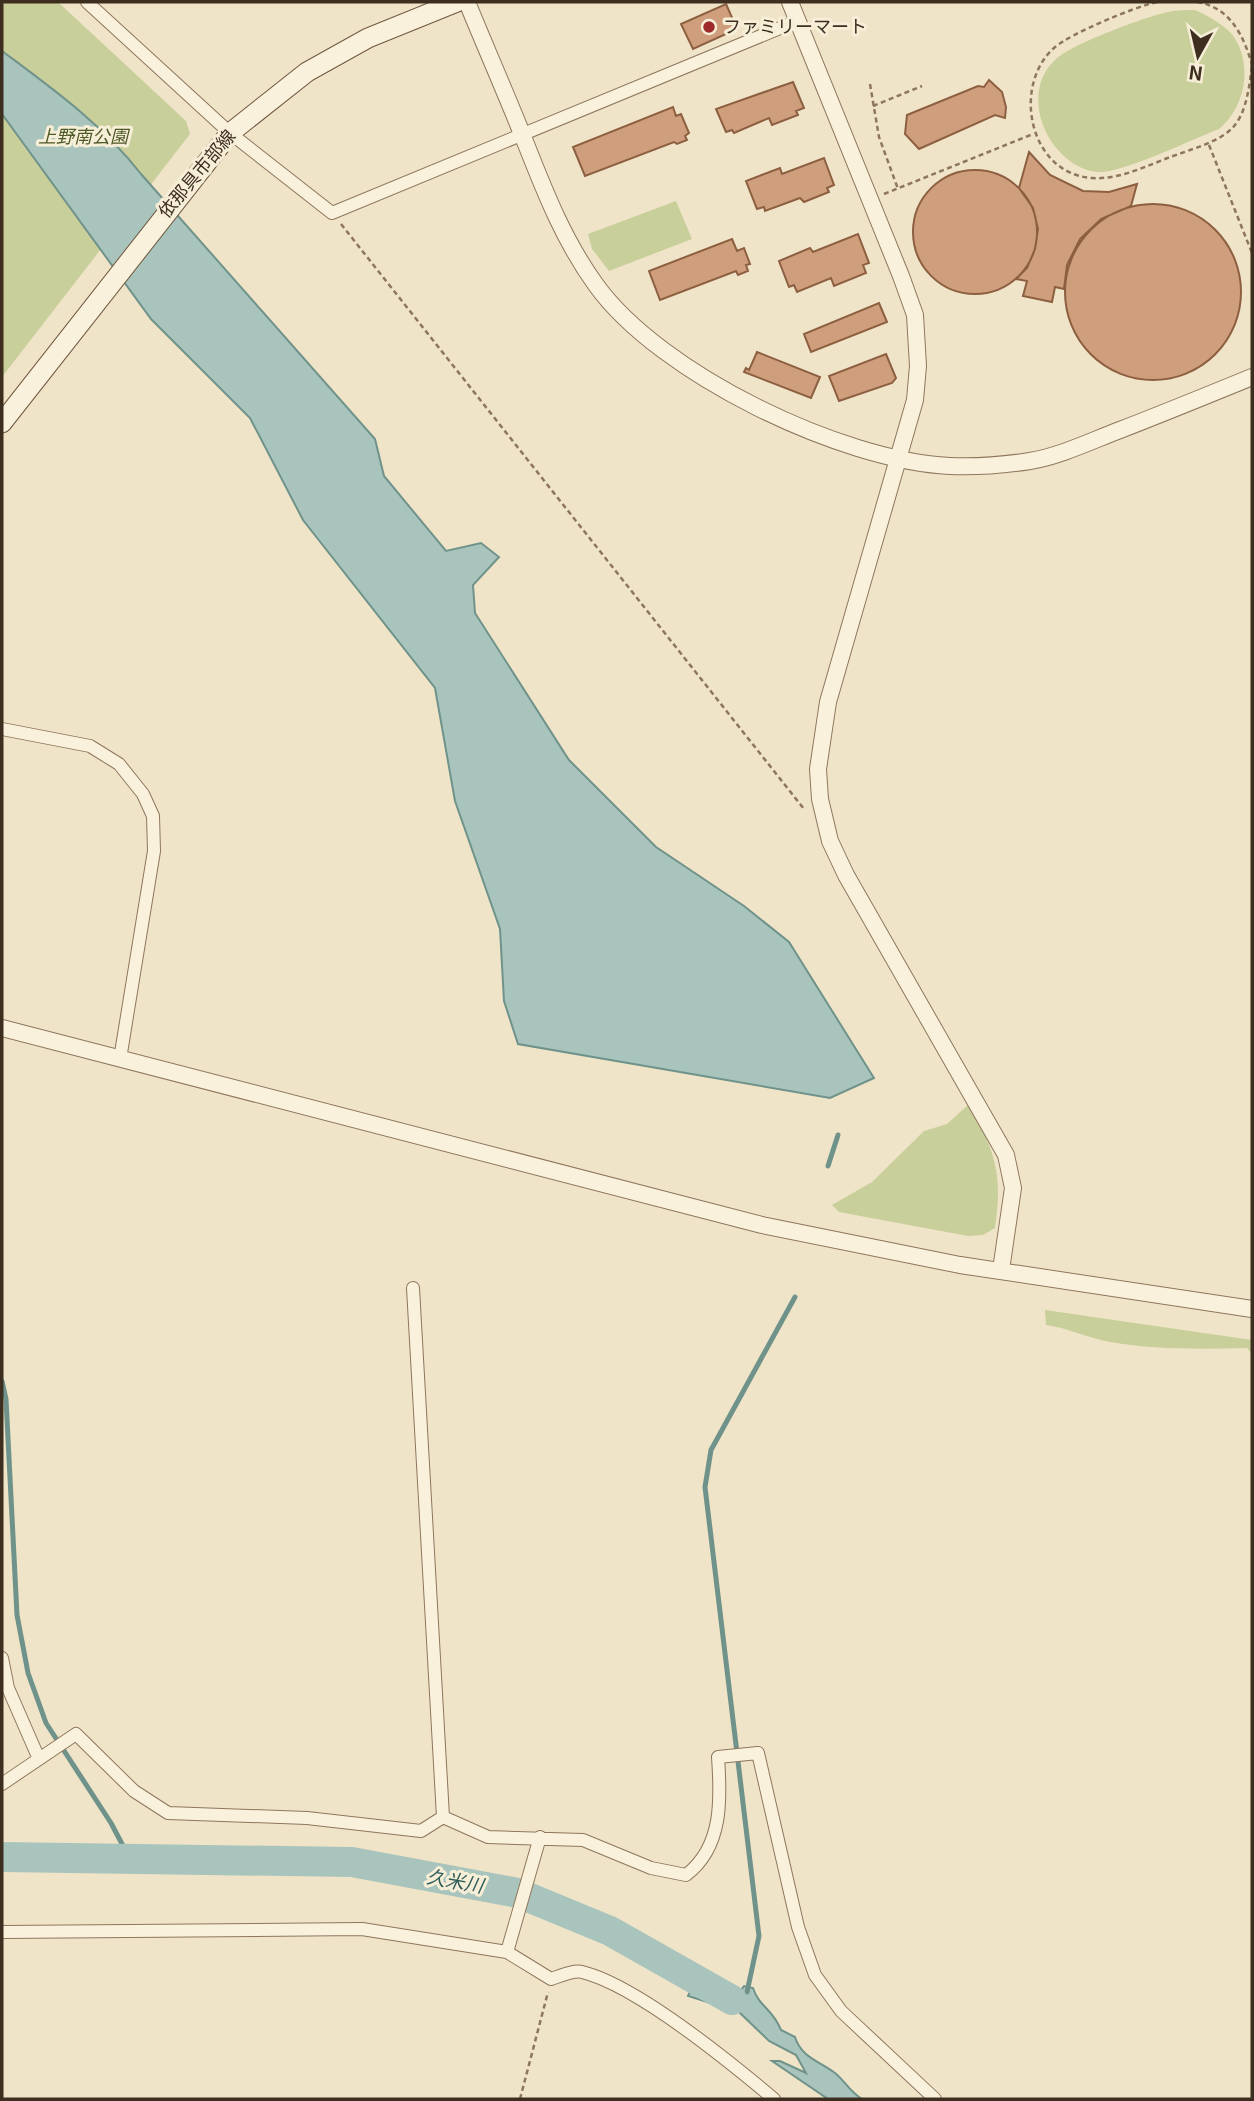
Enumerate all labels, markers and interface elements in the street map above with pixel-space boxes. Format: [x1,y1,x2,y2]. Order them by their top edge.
place label: ファミリーマート [723,12,867,38]
marker: ファミリーマート [701,19,717,35]
north arrow [1163,21,1233,91]
text: N [1186,60,1204,89]
park label: 上野南公園 [38,122,131,148]
street label: 依那具市部線 [151,123,240,222]
water label: 久米川 [425,1861,488,1898]

